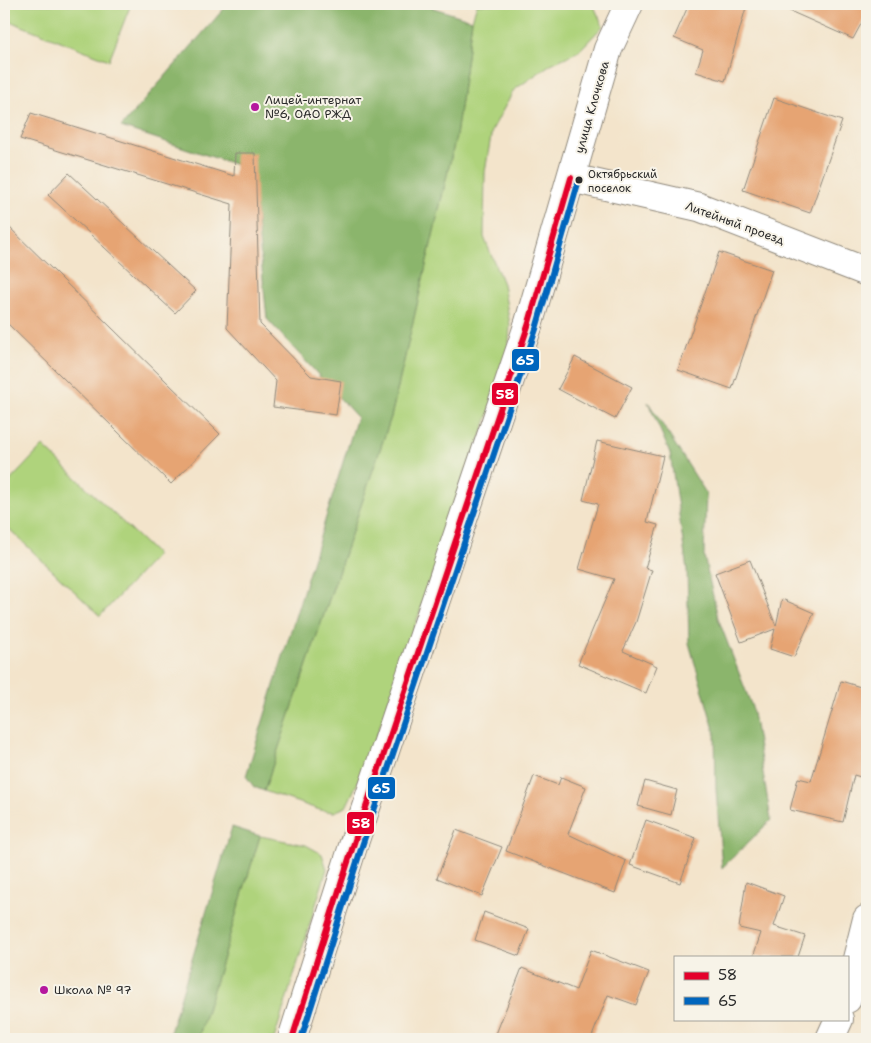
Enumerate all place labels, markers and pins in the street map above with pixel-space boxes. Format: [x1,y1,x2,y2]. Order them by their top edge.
place label: Лицей-интернат №6, ОАО РЖД [265,92,362,122]
marker: Лицей-интернат №6, ОАО РЖД [249,101,261,113]
place label: Октябрьский поселок [588,167,657,196]
marker: Октябрьский поселок [574,175,584,185]
place label: Школа № 97 [54,982,132,998]
marker: Школа № 97 [38,984,50,996]

